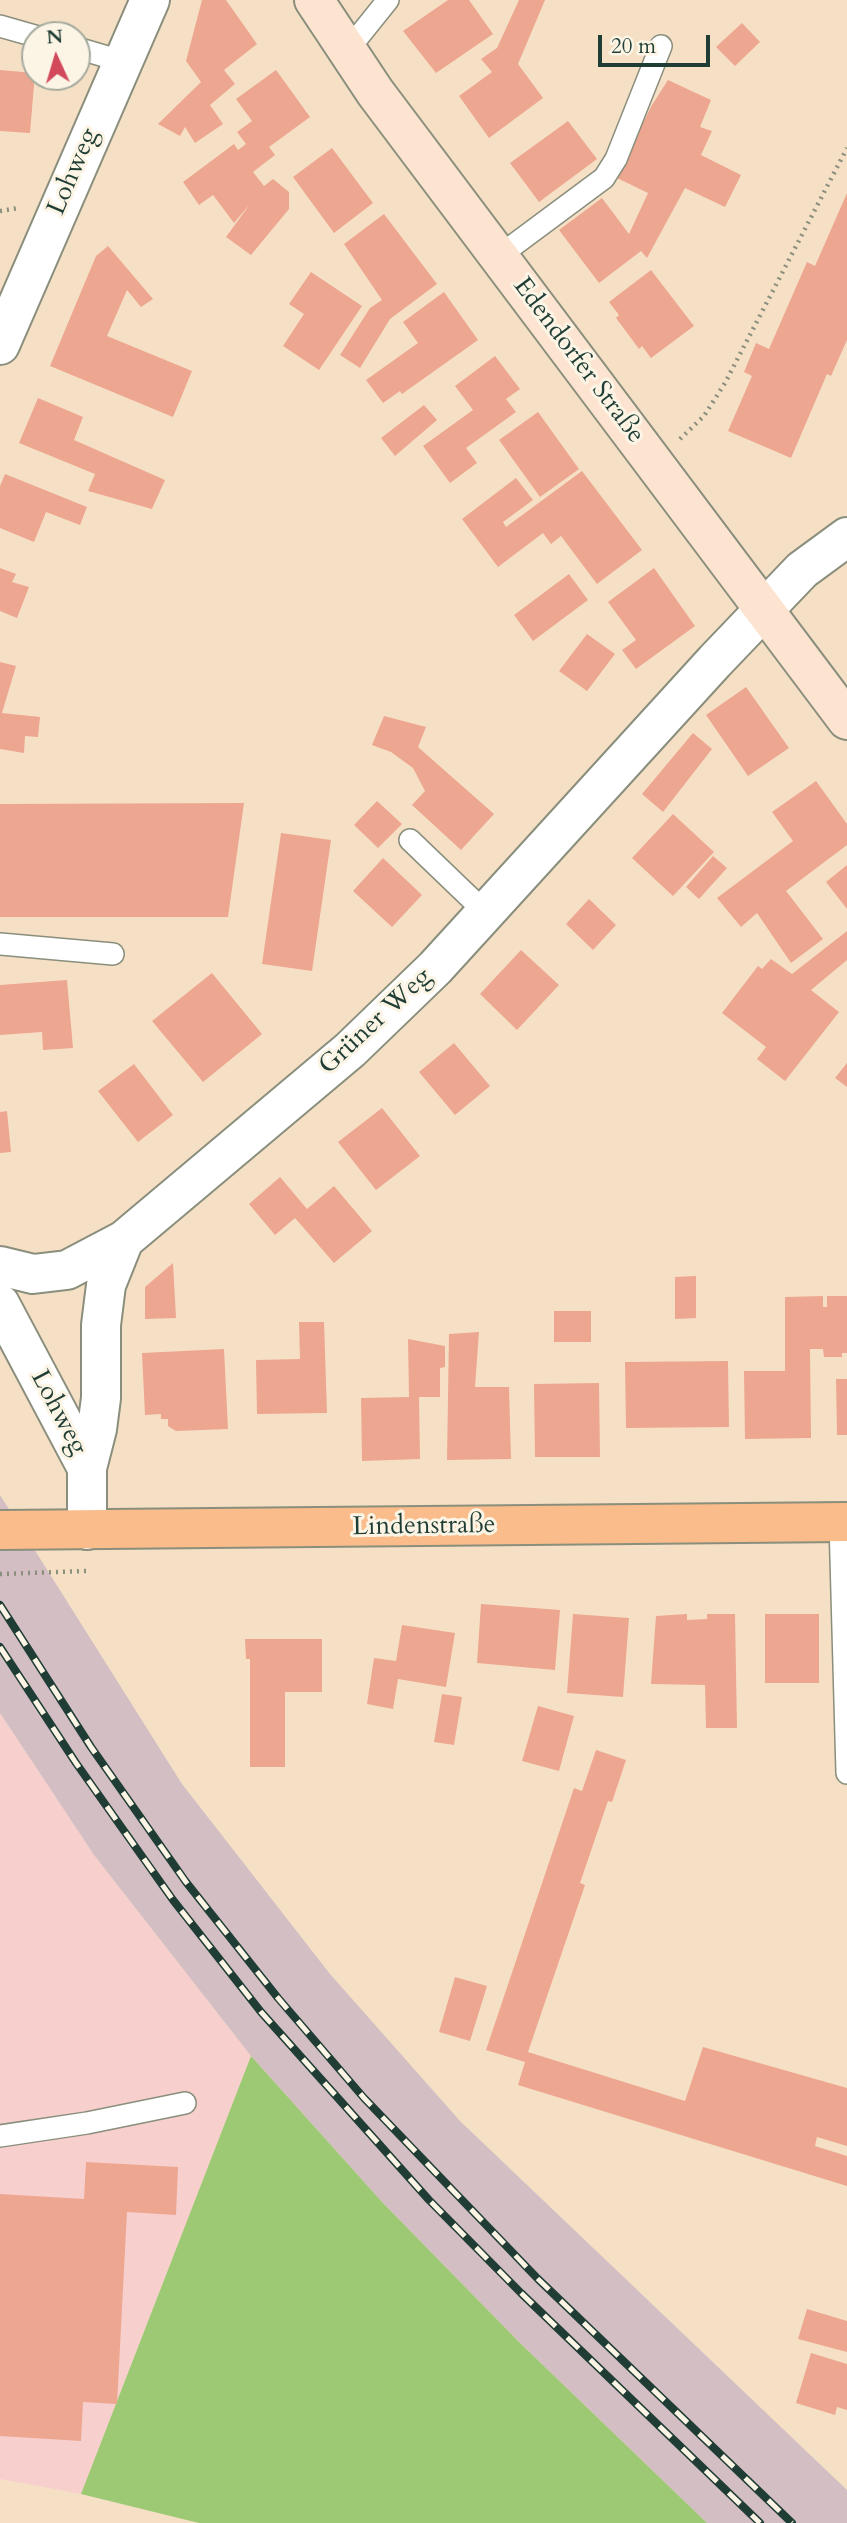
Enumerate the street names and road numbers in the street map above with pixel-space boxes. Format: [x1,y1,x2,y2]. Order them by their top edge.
street label: Lohweg [42,124,106,220]
street label: Edendorfer Straße [506,272,650,450]
street label: Grüner Weg [313,962,439,1082]
street label: Lohweg [23,1365,93,1461]
street label: Lindenstraße [352,1510,496,1544]

